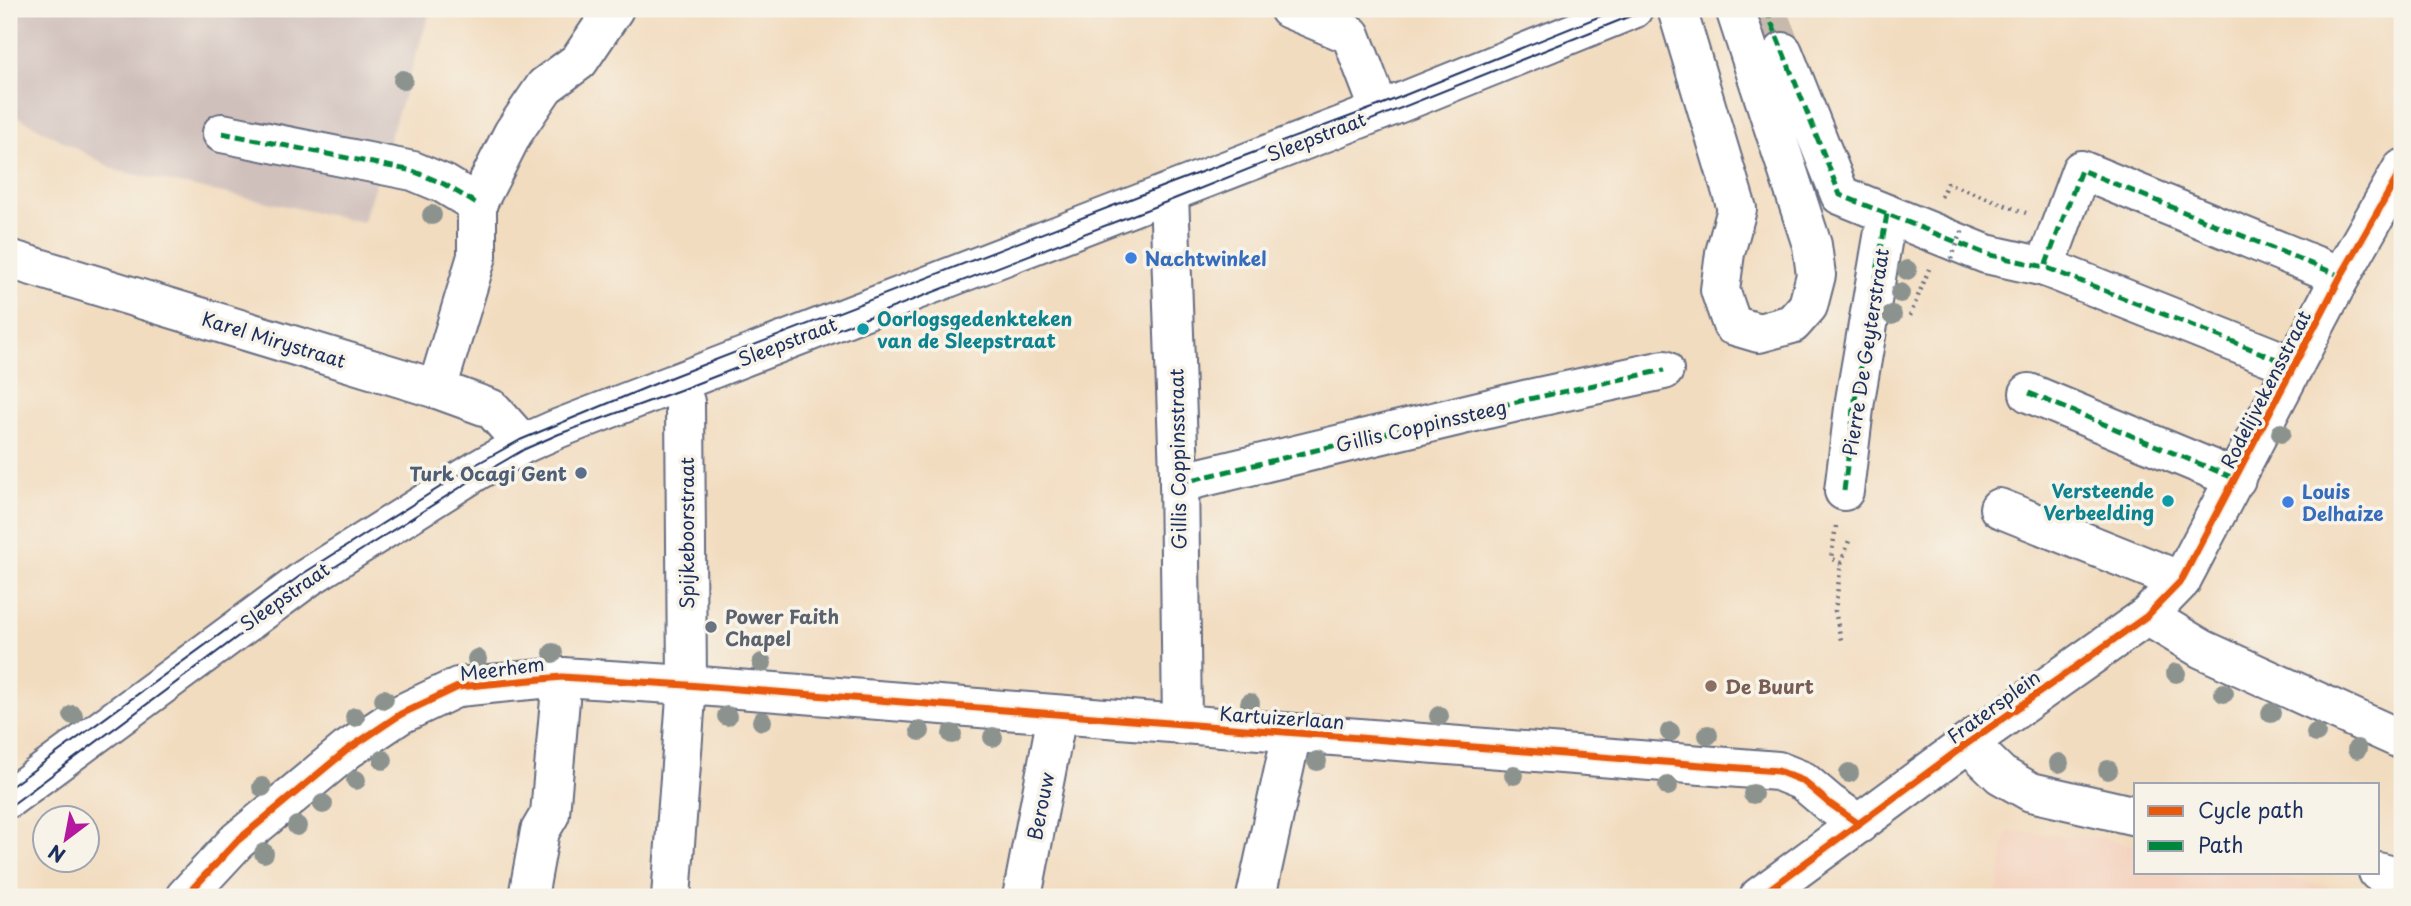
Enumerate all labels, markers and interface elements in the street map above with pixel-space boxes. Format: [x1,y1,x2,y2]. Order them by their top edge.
street label: Sleepstraat [1262,104,1370,168]
place label: Nachtwinkel [1145,244,1266,272]
street label: Pierre De Geyterstraat [1835,246,1895,458]
marker: Nachtwinkel [1123,250,1139,266]
street label: Karel Mirystraat [199,304,350,374]
place label: Oorlogsgedenkteken van de Sleepstraat [877,304,1072,354]
street label: Rodelijvekensstraat [2213,305,2317,473]
street label: Sleepstraat [733,309,841,373]
marker: Oorlogsgedenkteken van de Sleepstraat [855,321,871,337]
street label: Gillis Coppinsstraat [1161,368,1193,550]
street label: Gillis Coppinssteeg [1333,392,1509,458]
street label: Spijkeboorstraat [672,457,700,609]
place label: Turk Ocagi Gent [409,459,567,487]
marker: Turk Ocagi Gent [573,465,589,481]
place label: Versteende Verbeelding [2043,476,2154,526]
place label: Louis Delhaize [2302,477,2384,527]
marker: Versteende Verbeelding [2160,493,2176,509]
marker: Louis Delhaize [2280,494,2296,510]
street label: Sleepstraat [233,555,335,637]
place label: Power Faith Chapel [725,602,839,652]
marker: Power Faith Chapel [703,619,719,635]
street label: Meerhem [458,649,546,687]
street label: Fratersplein [1941,663,2045,749]
place label: De Buurt [1725,672,1814,700]
marker: De Buurt [1703,678,1719,694]
street label: Kartuizerlaan [1219,699,1345,735]
street label: Berouw [1020,769,1060,842]
legend [2134,783,2380,874]
text: Cycle path [2198,793,2304,825]
north arrow [32,804,102,874]
text: Path [2198,828,2243,860]
text: N [43,838,70,870]

